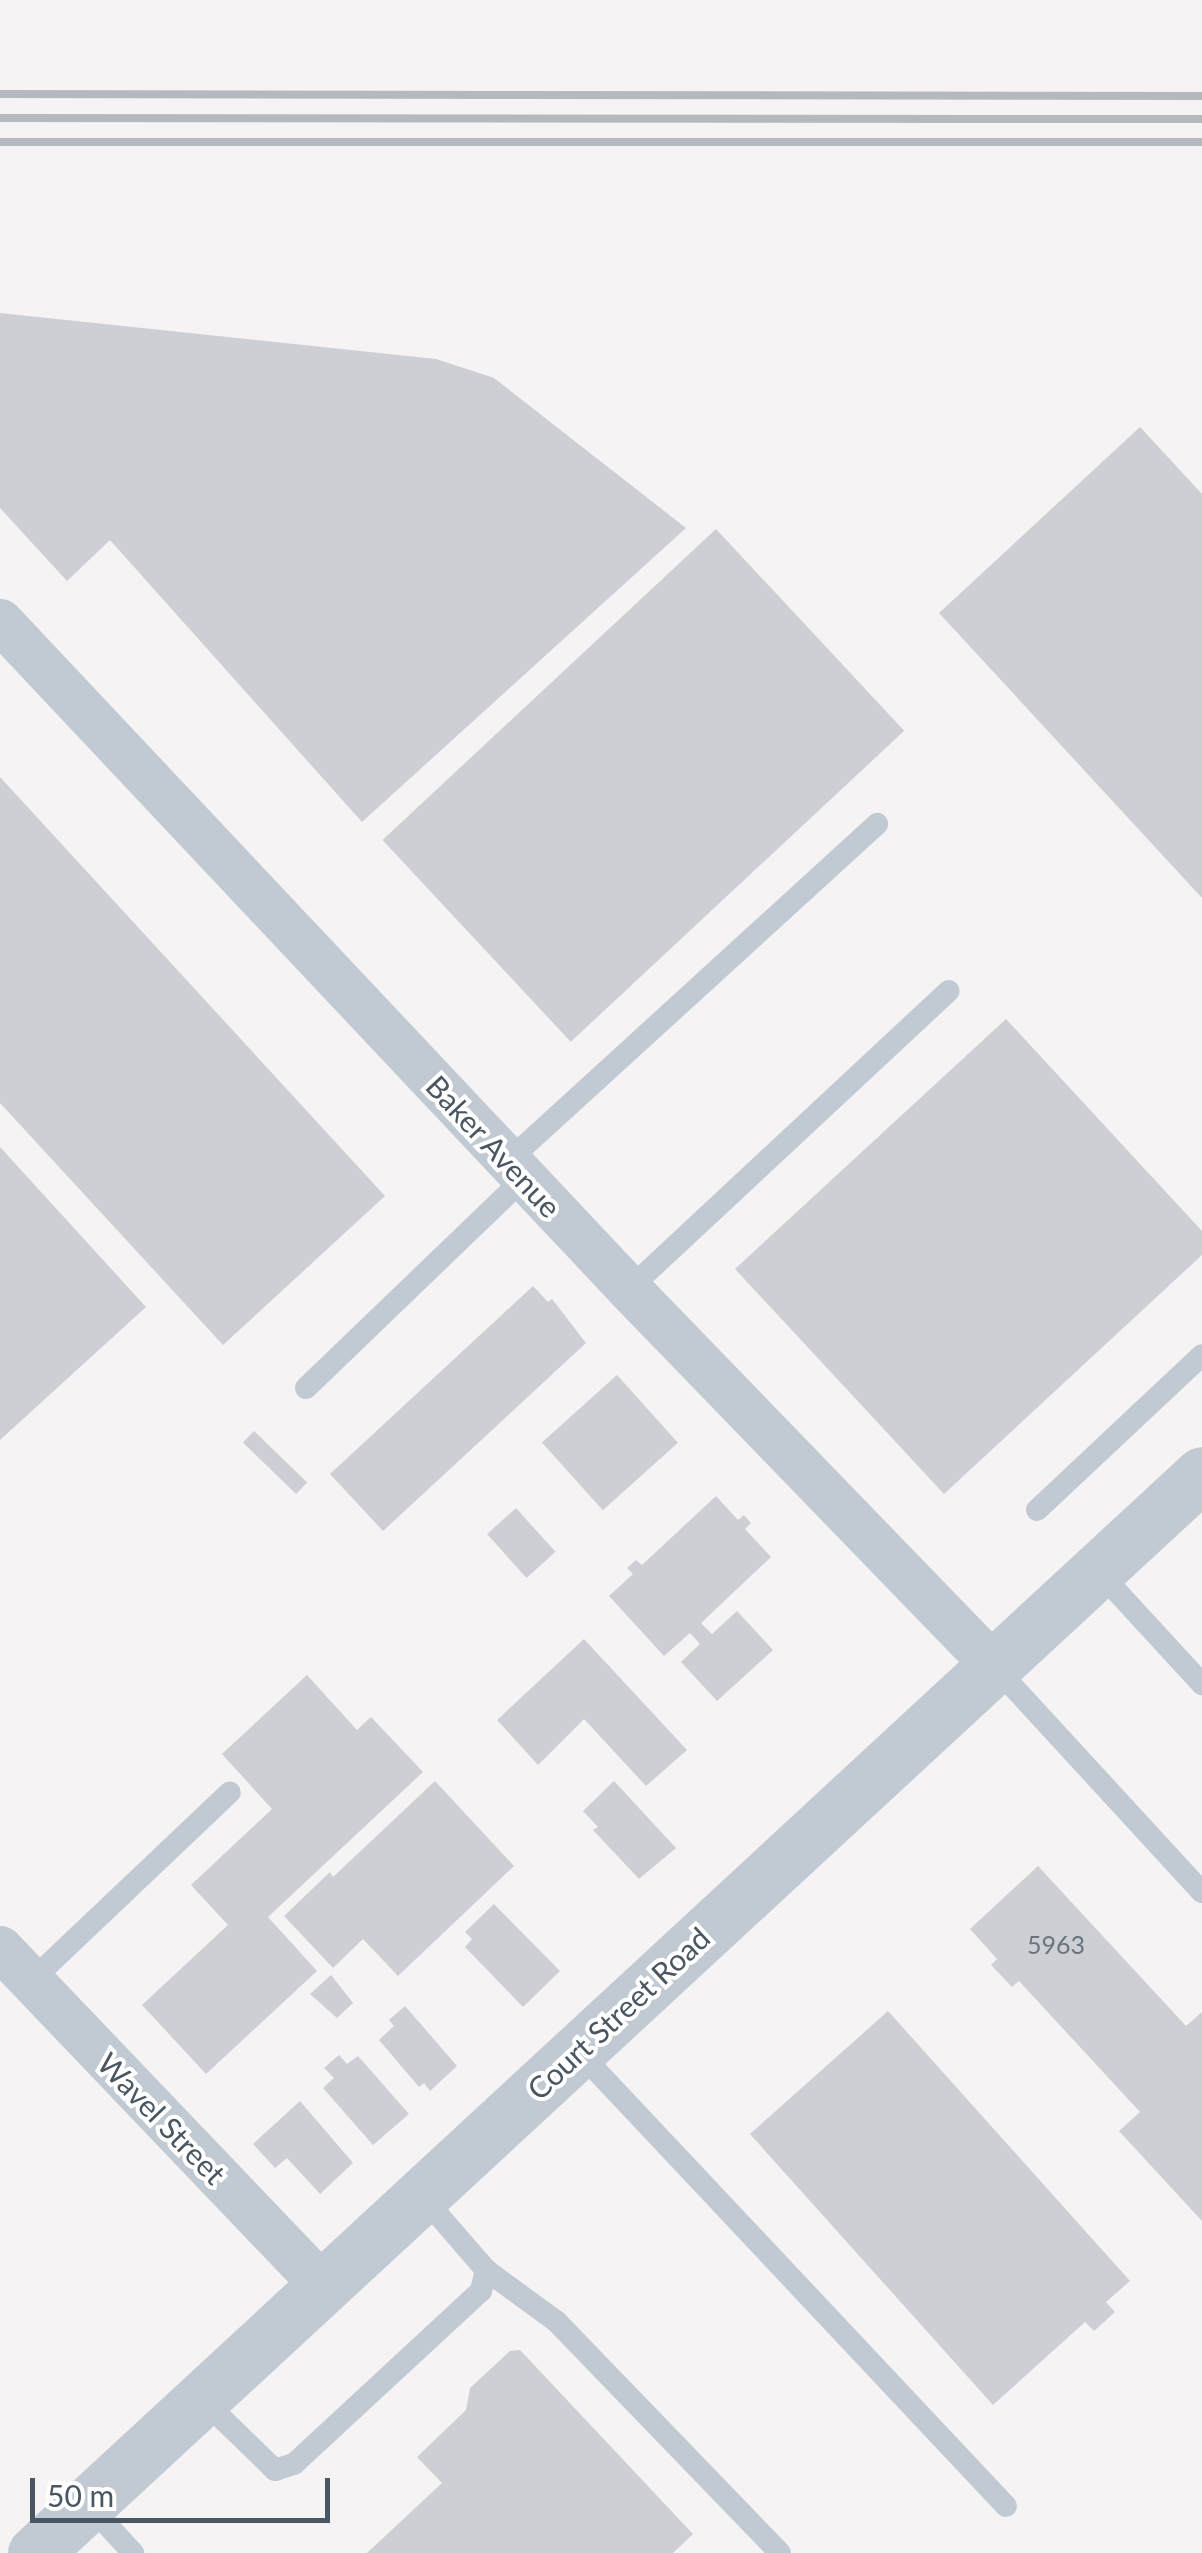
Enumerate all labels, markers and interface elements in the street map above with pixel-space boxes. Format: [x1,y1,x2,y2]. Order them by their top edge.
street label: Baker Avenue [419,1067,569,1225]
street label: Court Street Road [519,1919,717,2107]
house number: 5963 [1027,1929,1085,1959]
street label: Wavel Street [90,2045,234,2191]
scale bar [35,2458,335,2520]
text: 50 m [47,2477,114,2513]

